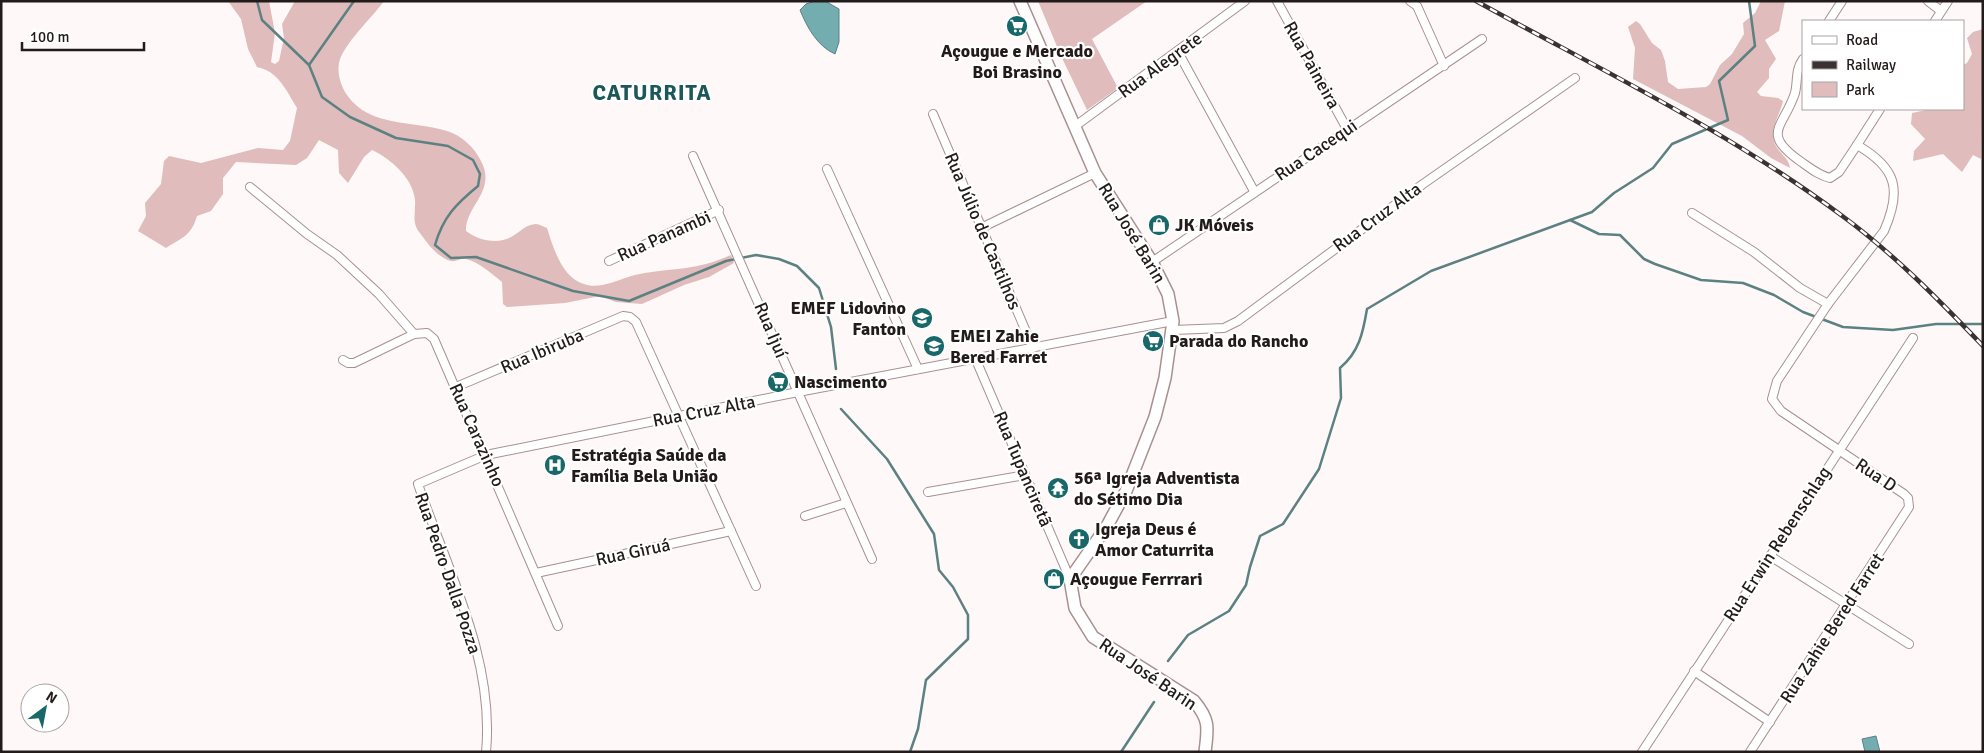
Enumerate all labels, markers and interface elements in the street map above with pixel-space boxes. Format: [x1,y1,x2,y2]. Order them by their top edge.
supermarket icon: Açougue e Mercado Boi Brasino [1005,14,1029,38]
street label: Rua Paineira [1279,17,1345,113]
scale bar [22,20,145,52]
legend [1802,20,1964,110]
street label: Rua Alegrete [1114,27,1206,103]
text: 100 m [30,28,70,46]
text: Road [1846,31,1878,49]
place label: Açougue e Mercado Boi Brasino [941,40,1093,83]
text: Railway [1846,56,1896,74]
district label: CATURRITA [592,79,712,106]
text: Park [1846,81,1875,99]
street label: Rua Cacequi [1271,114,1361,186]
street label: Rua Júlio de Castilhos [940,149,1026,313]
street label: Rua Cruz Alta [1328,178,1426,256]
street label: Rua José Barin [1093,179,1171,287]
street label: Rua Panambi [614,206,714,266]
shop icon: JK Móveis [1147,213,1171,237]
place label: JK Móveis [1175,214,1254,236]
place label: EMEF Lidovino Fanton [790,297,906,340]
street label: Rua Ijuí [749,299,793,361]
school or university icon: EMEF Lidovino Fanton [910,306,934,330]
street label: Rua Ibiruba [497,324,587,378]
place label: EMEI Zahie Bered Farret [950,325,1048,368]
supermarket icon: Parada do Rancho [1141,329,1165,353]
place label: Parada do Rancho [1169,330,1308,352]
school or university icon: EMEI Zahie Bered Farret [922,334,946,358]
supermarket icon: Nascimento [766,370,790,394]
place label: Nascimento [794,371,887,393]
street label: Rua Carazinho [444,380,510,490]
street label: Rua Cruz Alta [651,390,757,432]
street label: Rua Tupanciretã [989,408,1057,530]
place label: Estratégia Saúde da Família Bela União [571,444,727,487]
hospital icon: Estratégia Saúde da Família Bela União [543,453,567,477]
street label: Rua D [1851,453,1901,497]
street label: Rua Erwin Rebenschlag [1719,462,1835,626]
place label: 56ª Igreja Adventista do Sétimo Dia [1074,467,1240,510]
temple icon: 56ª Igreja Adventista do Sétimo Dia [1046,476,1070,500]
street label: Rua Pedro Dalla Pozza [410,489,486,657]
place label: Igreja Deus é Amor Caturrita [1095,518,1214,561]
church icon: Igreja Deus é Amor Caturrita [1067,527,1091,551]
street label: Rua Giruá [594,533,672,571]
street label: Rua Zahie Bered Farret [1775,549,1889,707]
shop icon: Açougue Ferrrari [1042,567,1066,591]
place label: Açougue Ferrrari [1070,568,1203,590]
street label: Rua José Barin [1095,633,1201,715]
north arrow [20,683,70,733]
text: N [43,688,60,707]

